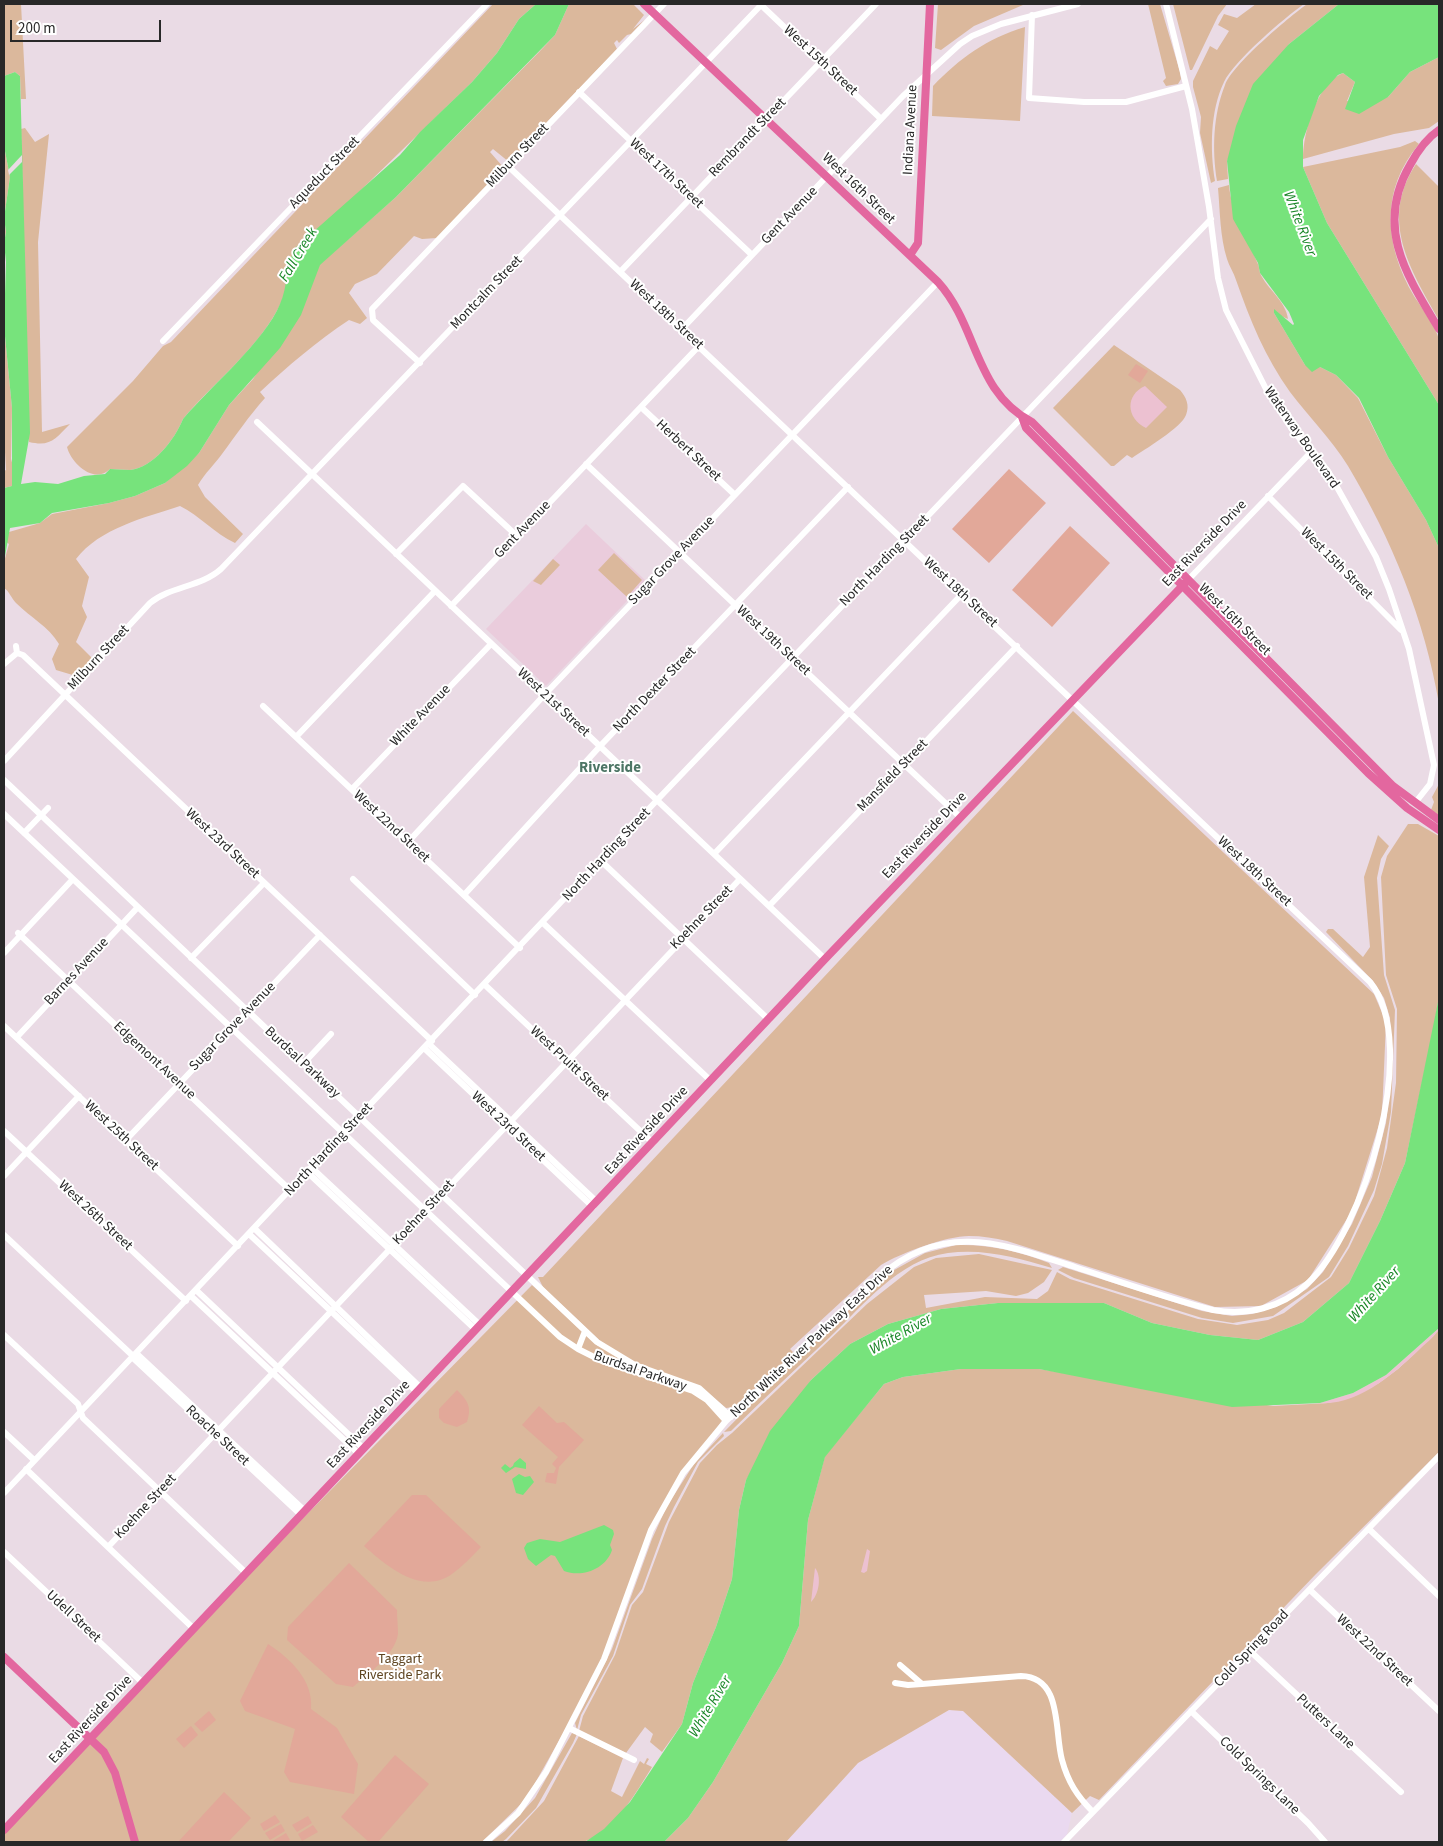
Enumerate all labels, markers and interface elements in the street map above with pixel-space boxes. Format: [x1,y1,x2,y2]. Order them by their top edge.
scale bar [12,10,164,42]
text: 200 m [18,18,56,39]
street label: West 15th Street [779,22,861,100]
street label: Indiana Avenue [900,84,922,176]
street label: Rembrandt Street [706,95,790,181]
street label: Milburn Street [483,120,553,192]
street label: Aqueduct Street [286,133,364,213]
street label: West 17th Street [625,135,707,213]
street label: West 16th Street [818,150,898,228]
street label: Gent Avenue [758,184,822,248]
water label: White River [1278,189,1320,259]
water label: Fall Creek [276,225,322,285]
street label: Montcalm Street [448,253,526,333]
street label: West 18th Street [625,276,707,354]
street label: Waterway Boulevard [1260,384,1342,492]
street label: Herbert Street [652,417,724,485]
street label: East Riverside Drive [1159,497,1251,591]
street label: Gent Avenue [491,498,555,562]
street label: North Harding Street [837,512,933,610]
street label: Sugar Grove Avenue [625,513,719,609]
street label: West 15th Street [1296,524,1376,604]
street label: West 18th Street [919,554,1001,632]
street label: West 16th Street [1194,580,1274,660]
street label: West 19th Street [732,602,814,680]
street label: Milburn Street [65,622,133,694]
street label: North Dexter Street [610,644,700,736]
street label: West 21st Street [513,665,593,741]
street label: White Avenue [387,682,455,750]
street label: Mansfield Street [854,736,932,816]
district label: Riverside [579,760,641,778]
street label: West 22nd Street [349,787,433,867]
street label: East Riverside Drive [879,789,971,883]
street label: West 23rd Street [181,805,263,883]
street label: North Harding Street [559,805,655,905]
street label: West 18th Street [1213,833,1295,911]
street label: Koehne Street [667,882,737,954]
street label: Barnes Avenue [41,935,113,1009]
street label: Sugar Grove Avenue [186,979,280,1075]
street label: Edgemont Avenue [109,1019,199,1103]
street label: West Pruitt Street [526,1023,612,1105]
street label: Burdsal Parkway [261,1024,343,1102]
street label: East Riverside Drive [602,1083,692,1179]
street label: West 23rd Street [467,1088,549,1166]
street label: West 25th Street [80,1097,162,1175]
street label: North Harding Street [281,1100,377,1200]
street label: West 26th Street [54,1177,136,1255]
street label: Koehne Street [390,1177,458,1249]
street label: North White River Parkway East Drive [727,1262,897,1422]
water label: White River [1345,1264,1405,1326]
water label: White River [867,1311,935,1359]
street label: Burdsal Parkway [591,1348,689,1396]
street label: East Riverside Drive [324,1377,414,1473]
street label: Roache Street [182,1402,252,1470]
street label: Koehne Street [112,1471,180,1543]
street label: Udell Street [42,1587,104,1647]
street label: Cold Spring Road [1211,1607,1293,1691]
street label: West 22nd Street [1332,1611,1416,1691]
park label: Taggart Riverside Park [359,1652,441,1684]
street label: East Riverside Drive [46,1672,136,1768]
water label: White River [686,1673,736,1741]
street label: Putters Lane [1292,1691,1358,1753]
street label: Cold Springs Lane [1215,1733,1303,1819]

